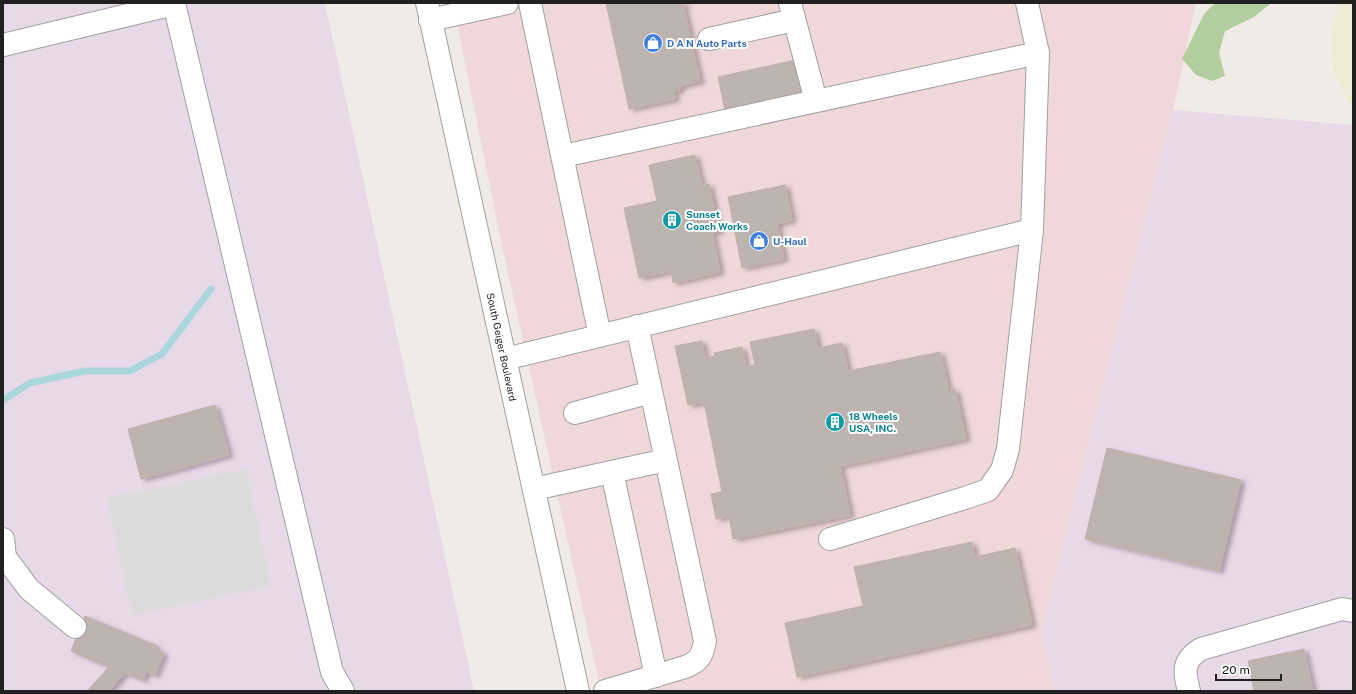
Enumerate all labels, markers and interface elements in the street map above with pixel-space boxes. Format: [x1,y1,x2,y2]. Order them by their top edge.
shop icon: D A N Auto Parts [642,32,664,54]
place label: D A N Auto Parts [667,37,747,49]
place label: Sunset Coach Works [686,208,748,232]
building icon: Sunset Coach Works [661,209,683,231]
shop icon: U-Haul [748,230,770,252]
place label: U-Haul [773,235,807,247]
street label: South Geiger Boulevard [485,292,519,402]
place label: 18 Wheels USA, INC. [849,410,898,434]
building icon: 18 Wheels USA, INC. [824,411,846,433]
scale bar [1216,656,1281,682]
text: 20 m [1222,663,1250,677]

